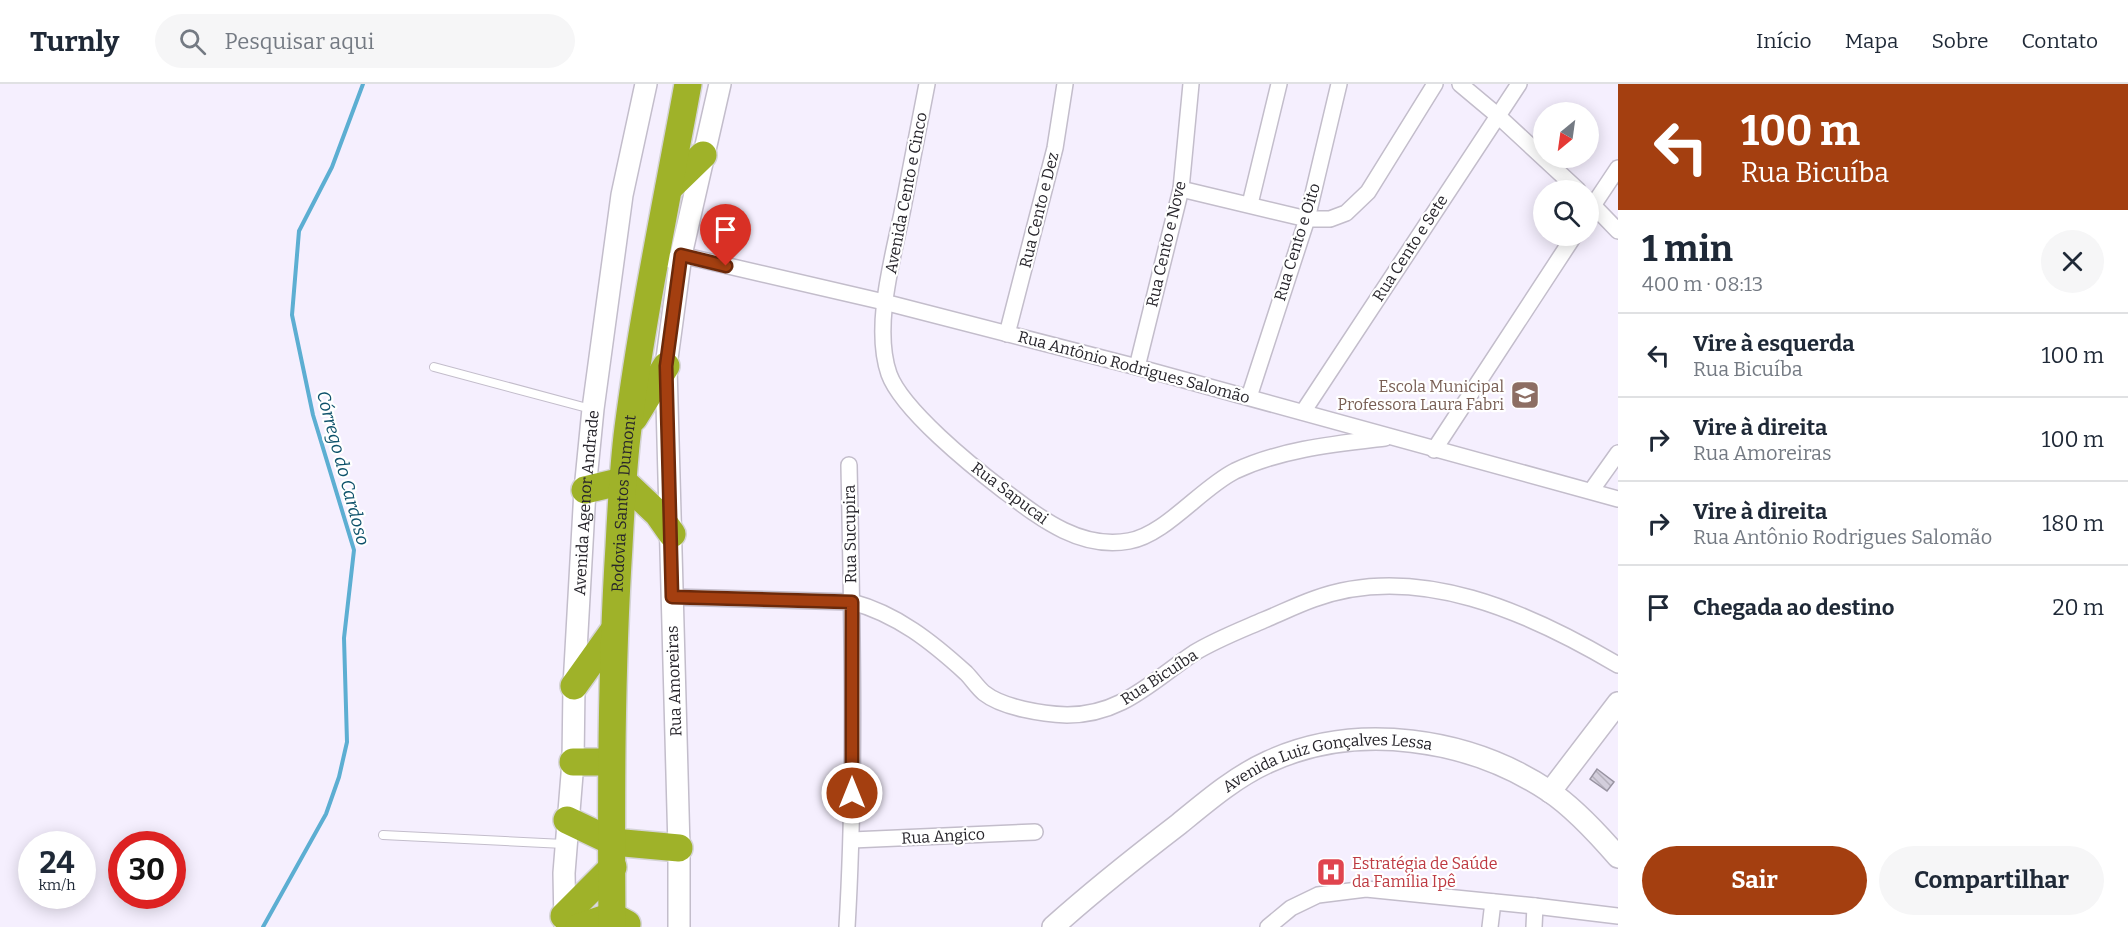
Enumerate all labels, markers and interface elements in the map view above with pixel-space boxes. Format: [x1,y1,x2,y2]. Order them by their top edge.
search box [155,14,575,68]
text: Turnly [30,25,119,58]
icon: search [176,25,209,58]
text: Pesquisar aqui [224,28,374,55]
text: Início [1756,28,1812,54]
text: Mapa [1845,28,1899,54]
text: Sobre [1932,28,1988,54]
text: Contato [2021,28,2098,54]
north arrow [1533,102,1599,168]
map controls [1533,102,1599,246]
text: 100 m [1741,106,1860,156]
icon: left [1642,108,1720,186]
street label: Avenida Cento e Cinco [881,111,931,275]
street label: Rua Cento e Dez [1015,150,1063,270]
text: Rua Bicuíba [1741,157,1889,189]
street label: Rua Cento e Nove [1142,179,1190,309]
button: search [1533,180,1599,246]
street label: Rua Cento e Oito [1270,181,1324,303]
street label: Rua Cento e Sete [1368,191,1452,305]
pin [700,204,751,266]
icon: arrive [709,213,742,246]
text: 1 min [1642,227,1733,271]
button: close [2041,230,2104,293]
text: 400 m · 08:13 [1642,272,1763,296]
street label: Rua Antônio Rodrigues Salomão [1016,327,1252,407]
text: Vire à esquerda [1693,330,1854,357]
icon: left [1642,339,1675,372]
text: 100 m [2041,342,2104,369]
text: Rua Bicuíba [1693,357,1803,381]
place label: Escola Municipal Professora Laura Fabri [1338,377,1504,414]
school or university icon: Escola Municipal Professora Laura Fabri [1509,379,1541,411]
water label: Córrego do Cardoso [312,388,374,548]
street label: Avenida Agenor Andrade [570,409,602,596]
street label: Rodovia Santos Dumont [607,413,639,593]
text: Vire à direita [1693,414,1827,441]
icon: right [1642,423,1675,456]
text: 100 m [2041,426,2104,453]
text: Rua Amoreiras [1693,441,1832,465]
street label: Rua Sapucai [968,458,1052,528]
street label: Rua Sucupira [840,484,860,584]
text: Vire à direita [1693,498,1827,525]
icon: right [1642,507,1675,540]
text: 180 m [2042,510,2104,537]
text: Rua Antônio Rodrigues Salomão [1693,525,1992,549]
icon: arrive [1642,591,1675,624]
text: Chegada ao destino [1693,594,1894,621]
text: 20 m [2053,594,2104,621]
street label: Rua Amoreiras [663,625,685,737]
street label: Rua Bicuíba [1117,645,1201,709]
street label: Avenida Luiz Gonçalves Lessa [1219,730,1434,796]
position arrow [820,761,884,825]
street label: Rua Angico [901,824,985,848]
speed limit sign: 30 [108,831,186,909]
text: 24 [39,845,75,881]
button: Sair [1642,846,1867,915]
button: Compartilhar [1879,846,2104,915]
place label: Estratégia de Saúde da Família Ipê [1352,854,1498,891]
hospital icon: Estratégia de Saúde da Família Ipê [1315,856,1347,888]
text: km/h [38,876,76,894]

